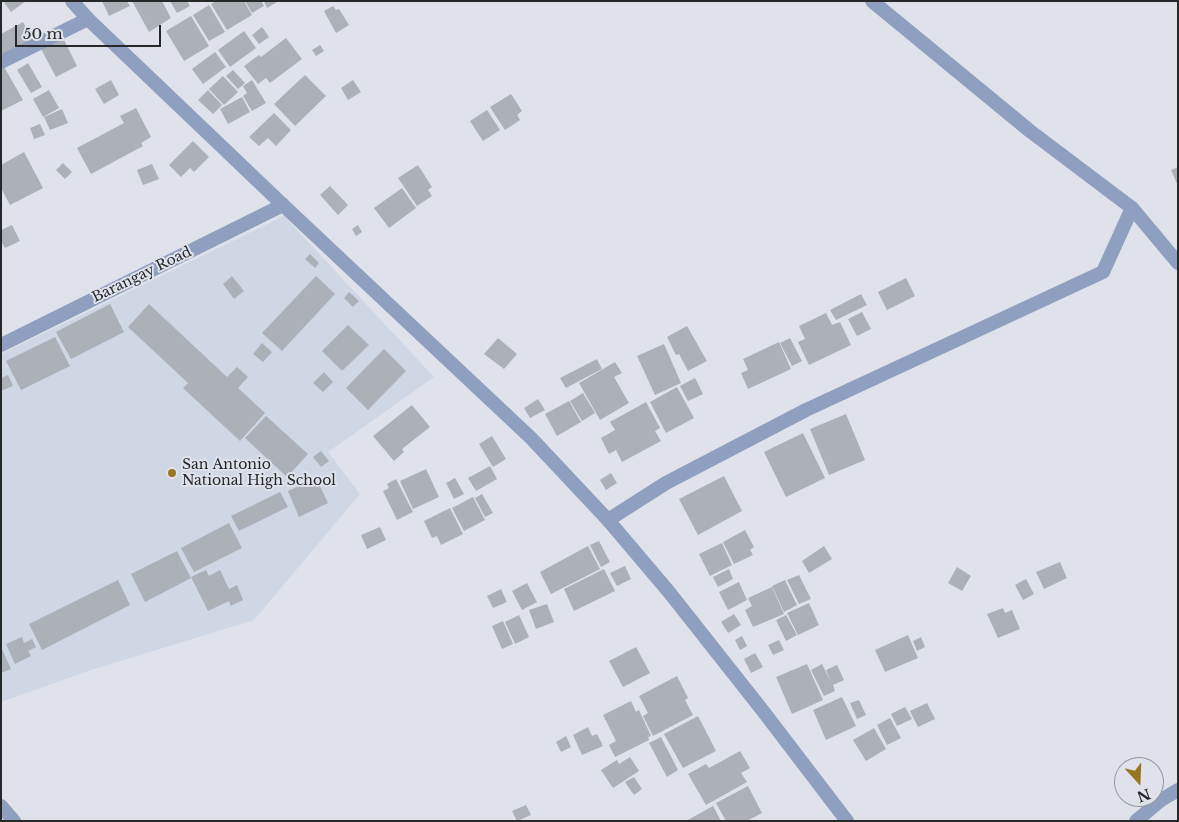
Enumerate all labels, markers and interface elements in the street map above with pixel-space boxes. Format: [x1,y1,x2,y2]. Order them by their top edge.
scale bar [18,15,164,47]
text: 50 m [23,24,63,43]
street label: Barangay Road [89,244,195,306]
place label: San Antonio National High School [182,457,336,490]
marker: San Antonio National High School [166,467,178,479]
north arrow [1114,757,1164,807]
text: N [1135,784,1153,806]

